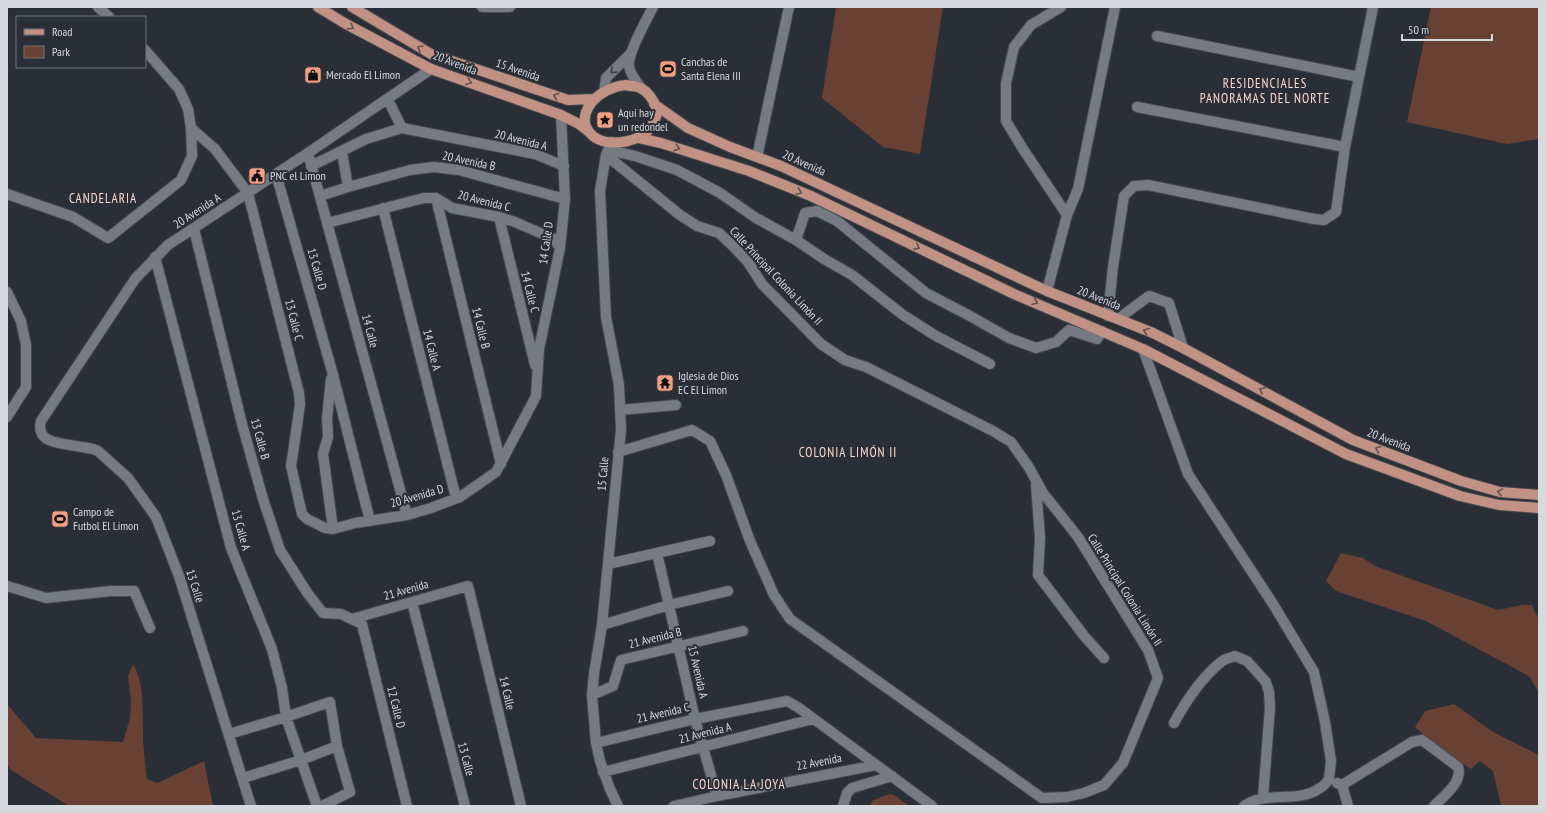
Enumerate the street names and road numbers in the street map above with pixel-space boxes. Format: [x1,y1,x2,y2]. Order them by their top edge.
street label: 20 Avenida [431,47,479,78]
street label: 15 Avenida [494,55,542,84]
street label: 20 Avenida A [493,126,549,153]
street label: 20 Avenida [780,146,828,179]
street label: 20 Avenida B [441,148,497,174]
street label: 20 Avenida C [456,187,513,214]
street label: 20 Avenida A [170,189,224,231]
street label: 14 Calle D [535,221,556,265]
street label: Calle Principal Colonia Limón II [727,223,826,328]
street label: 13 Calle D [304,246,331,292]
street label: 14 Calle C [518,270,543,315]
street label: 20 Avenida [1075,282,1123,313]
street label: 13 Calle C [282,298,307,343]
street label: 14 Calle B [469,306,494,351]
street label: 14 Calle [359,312,382,349]
street label: 14 Calle A [420,328,445,372]
street label: 13 Calle B [248,417,273,462]
street label: 20 Avenida [1365,424,1413,455]
street label: 15 Calle [594,456,611,492]
street label: 20 Avenida D [389,481,445,510]
street label: 13 Calle A [228,508,255,552]
street label: Calle Principal Colonia Limón II [1085,531,1166,649]
street label: 13 Calle [183,567,208,604]
street label: 21 Avenida [382,576,430,603]
street label: 21 Avenida B [627,624,683,651]
street label: 15 Avenida A [685,644,712,700]
street label: 14 Calle [496,675,519,711]
street label: 12 Calle D [384,684,409,730]
street label: 21 Avenida C [635,699,691,726]
street label: 21 Avenida A [677,719,733,746]
street label: 13 Calle [455,740,478,777]
street label: 22 Avenida [795,750,843,773]

